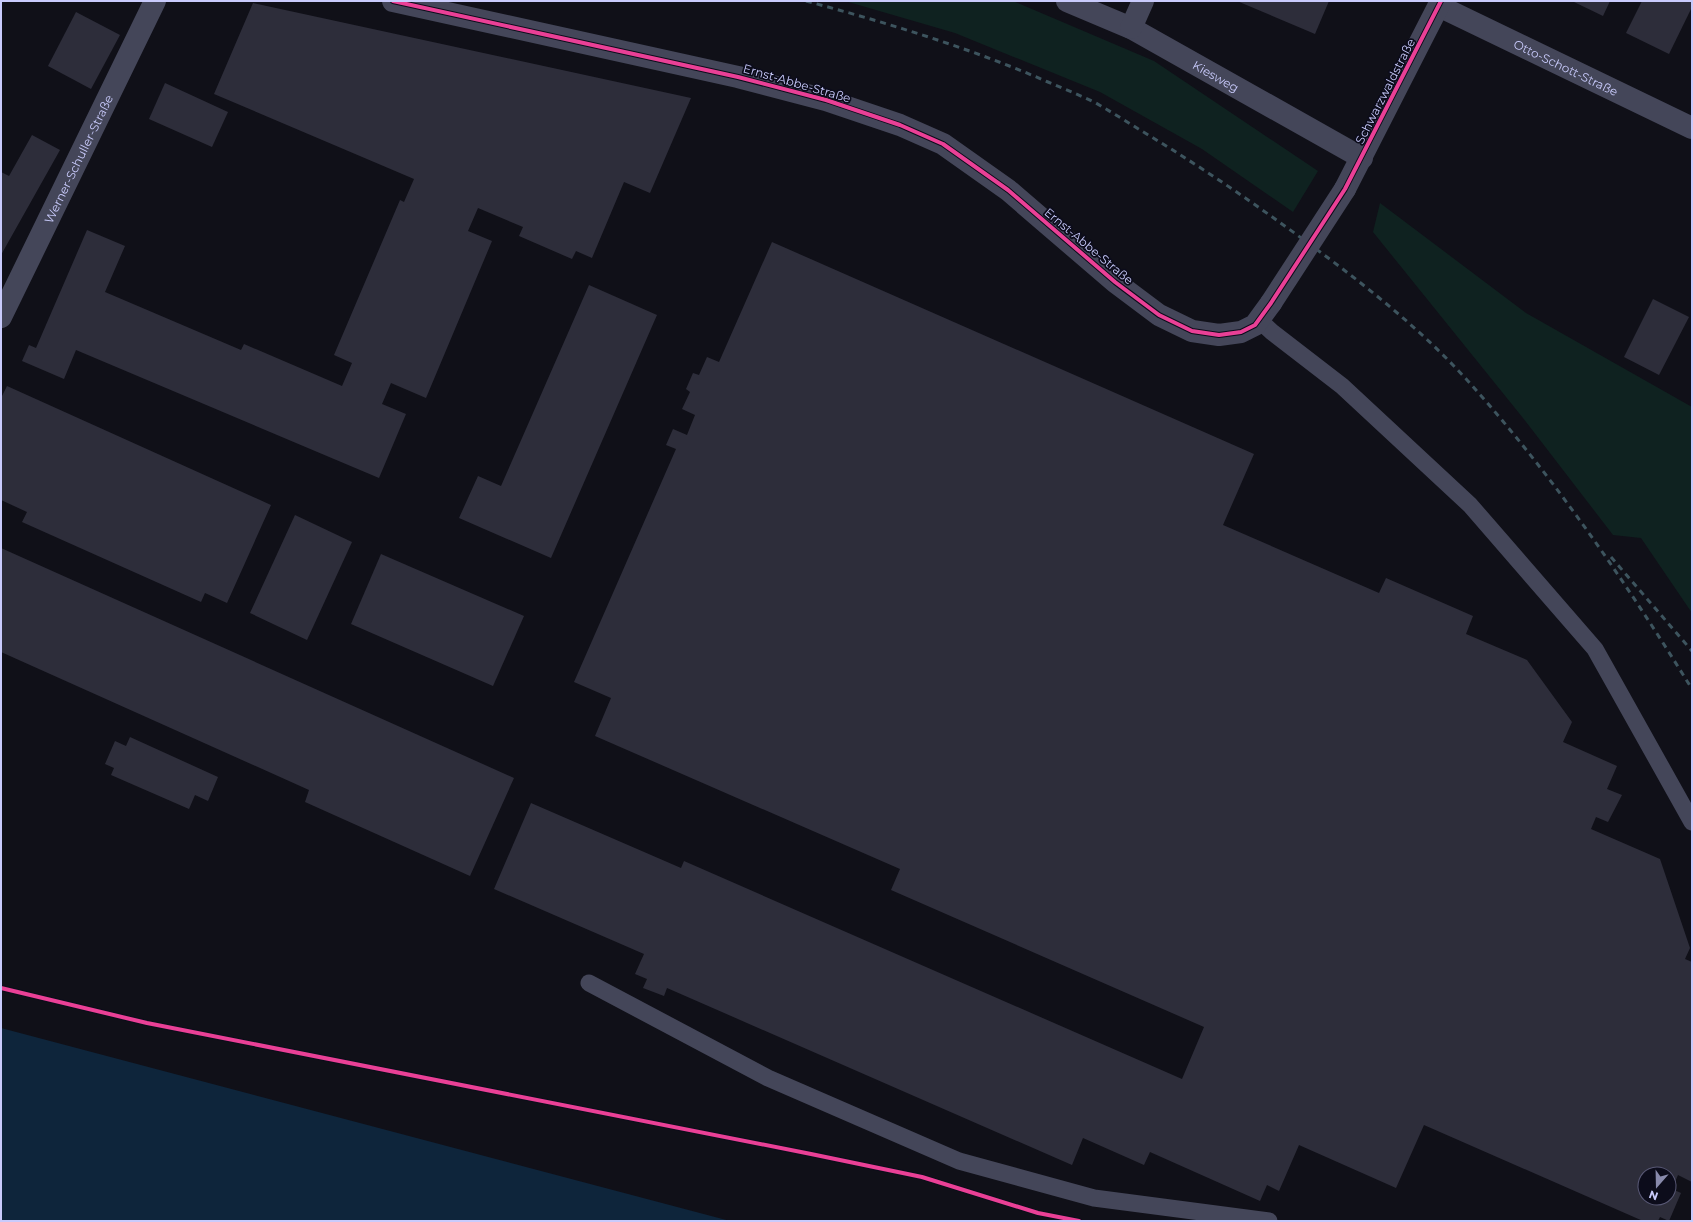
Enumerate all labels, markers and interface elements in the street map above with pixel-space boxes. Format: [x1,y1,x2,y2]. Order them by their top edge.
street label: Schwarzwaldstraße [1352,36,1418,146]
street label: Otto-Schott-Straße [1511,36,1621,99]
street label: Kiesweg [1190,57,1242,95]
street label: Ernst-Abbe-Straße [741,60,853,106]
street label: Werner-Schuller-Straße [40,92,116,226]
street label: Ernst-Abbe-Straße [1042,204,1136,288]
north arrow [1637,1166,1677,1206]
text: N [1647,1187,1660,1203]

